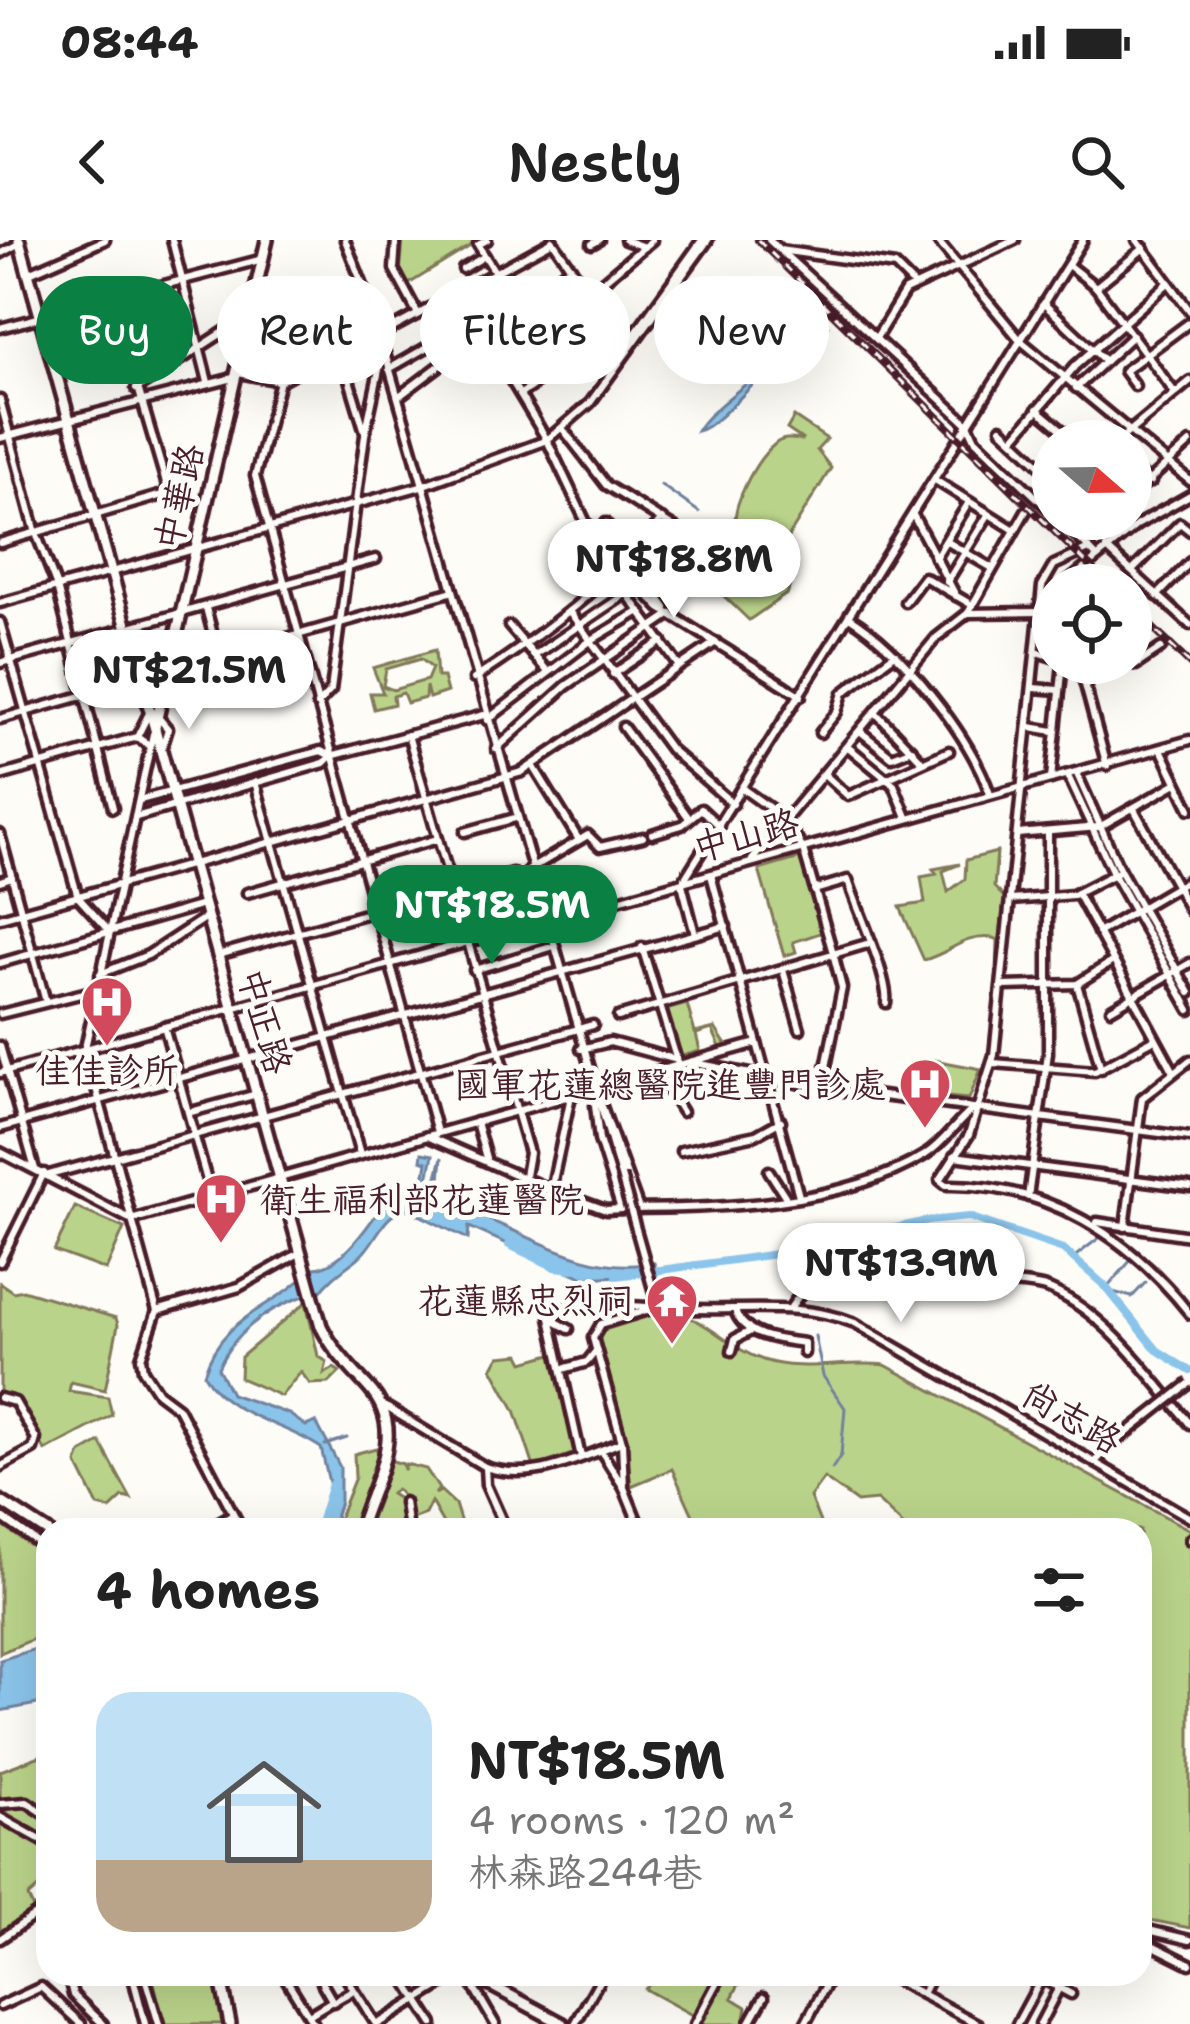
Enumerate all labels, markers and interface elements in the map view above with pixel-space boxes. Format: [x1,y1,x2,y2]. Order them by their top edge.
text: 08:44 [60,12,198,72]
text: Nestly [508,126,682,198]
icon: back [60,129,126,195]
icon: search [1064,129,1130,195]
chip: Buy [36,276,193,384]
chip: Rent [217,276,396,384]
chip: Filters [420,276,630,384]
chip: New [654,276,829,384]
north arrow [1032,420,1152,540]
map controls [1032,420,1152,684]
street label: 中華路 [143,439,215,555]
pin: NT$18.8M [550,519,798,621]
text: NT$18.8M [575,532,773,584]
button: locate [1032,564,1152,684]
pin: NT$21.5M [65,630,313,732]
text: NT$21.5M [92,643,286,695]
street label: 中山路 [687,797,805,873]
pin: NT$18.5M [368,865,616,967]
text: NT$18.5M [394,878,590,930]
street label: 中正路 [227,962,303,1080]
hospital icon: 佳佳診所 [79,974,135,1048]
place label: 佳佳診所 [35,1046,179,1095]
hospital icon: 國軍花蓮總醫院進豐門診處 [897,1056,953,1130]
place label: 國軍花蓮總醫院進豐門診處 [454,1060,886,1109]
hospital icon: 衛生福利部花蓮醫院 [193,1171,249,1245]
place label: 衛生福利部花蓮醫院 [260,1175,584,1224]
pin: NT$13.9M [777,1223,1025,1325]
text: NT$13.9M [804,1236,998,1288]
temple icon: 花蓮縣忠烈祠 [644,1272,700,1346]
place label: 花蓮縣忠烈祠 [417,1276,633,1325]
street label: 尚志路 [1013,1369,1131,1465]
text: 4 homes [96,1556,320,1624]
icon: filters [1026,1557,1092,1623]
text: NT$18.5M [468,1726,725,1794]
icon: home [192,1740,336,1884]
text: 4 rooms · 120 m² [468,1794,795,1846]
text: 林森路244巷 [468,1846,702,1898]

